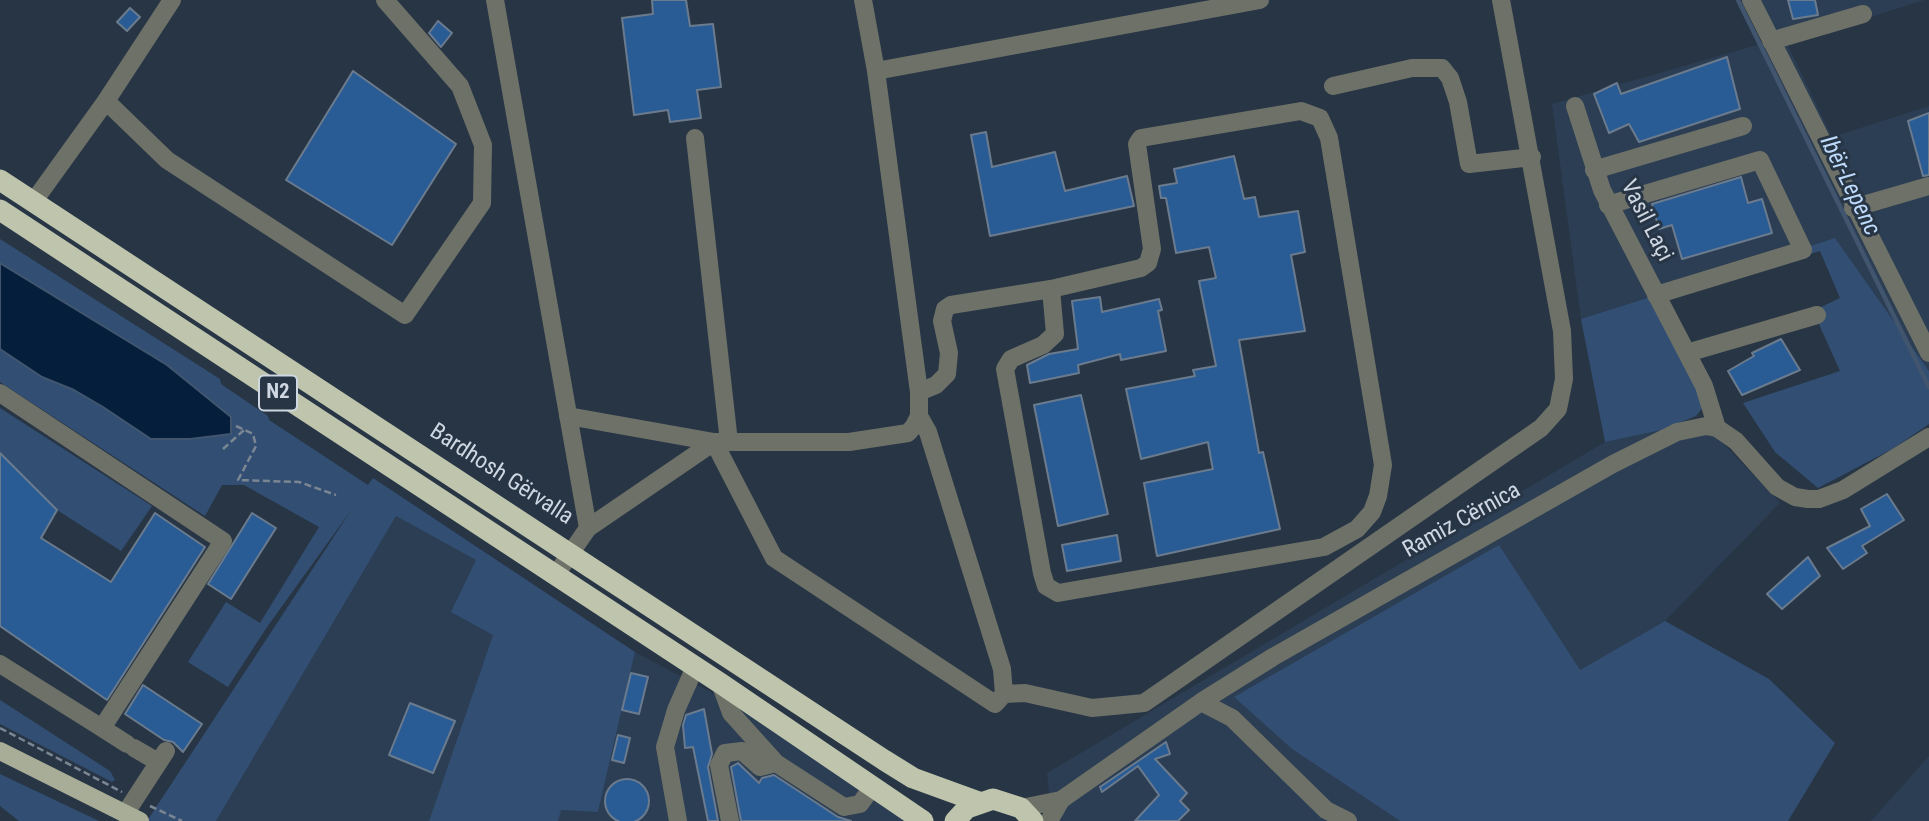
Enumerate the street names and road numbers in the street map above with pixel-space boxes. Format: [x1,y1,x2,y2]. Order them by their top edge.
street label: Vasil Laçi [1614,176,1678,266]
road number: N2 [259,376,297,410]
street label: Bardhosh Gërvalla [424,418,578,532]
street label: Ramiz Cërnica [1398,477,1526,565]

